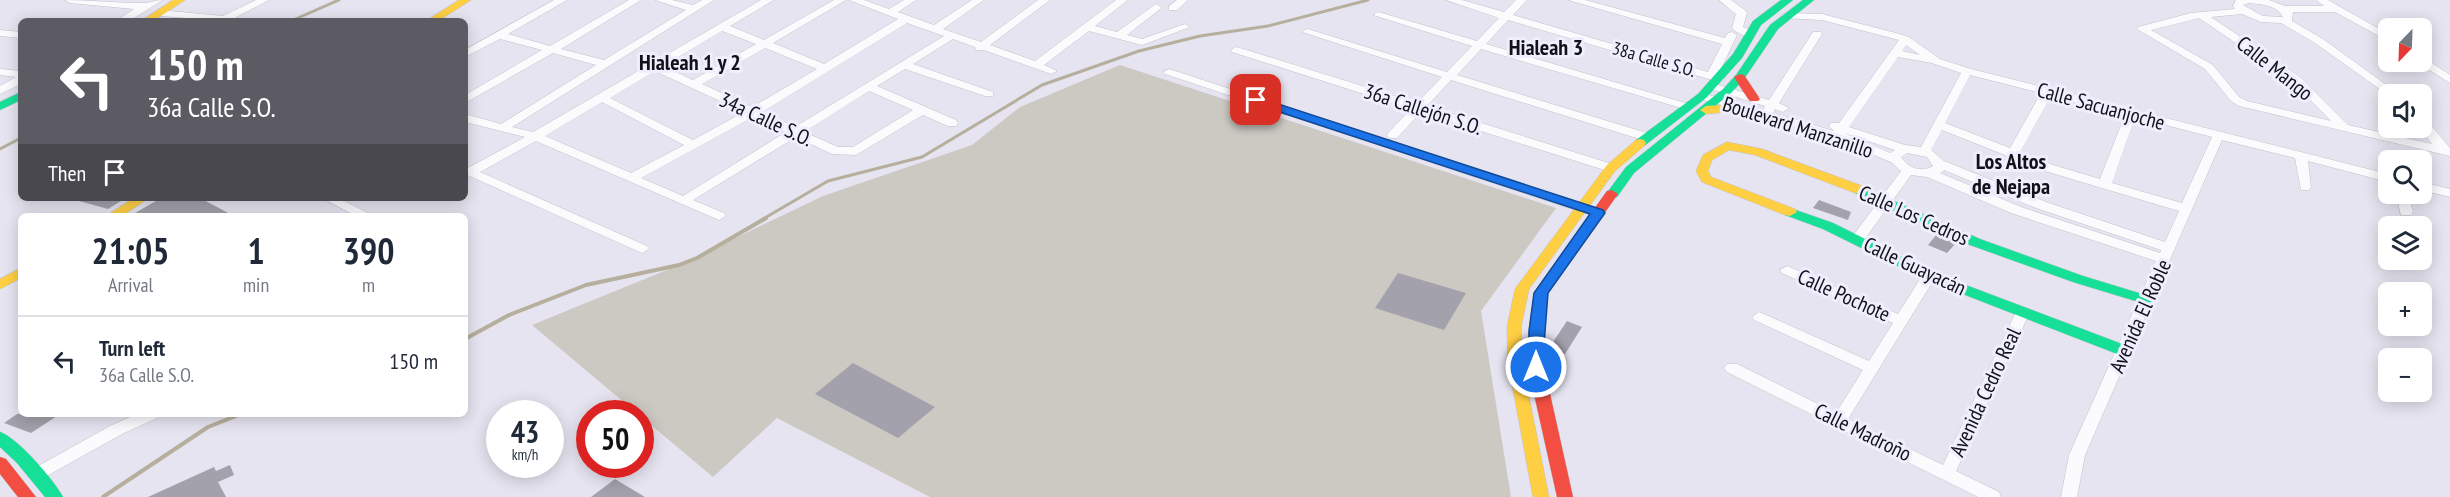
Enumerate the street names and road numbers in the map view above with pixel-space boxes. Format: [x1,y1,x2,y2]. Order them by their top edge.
street label: Calle Mango [2231,30,2319,106]
street label: 38a Calle S.O. [1610,36,1698,82]
street label: Calle Sacuanjoche [2034,76,2168,136]
street label: 36a Callejón S.O. [1360,77,1486,141]
street label: 34a Calle S.O. [715,86,817,152]
street label: Boulevard Manzanillo [1719,90,1877,164]
street label: Calle Los Cedros [1855,179,1973,251]
street label: Calle Guayacán [1859,231,1971,301]
street label: Avenida El Roble [2103,255,2177,377]
street label: Calle Pochote [1793,263,1895,327]
street label: Avenida Cedro Real [1943,323,2027,461]
street label: Calle Madroño [1810,397,1916,467]

